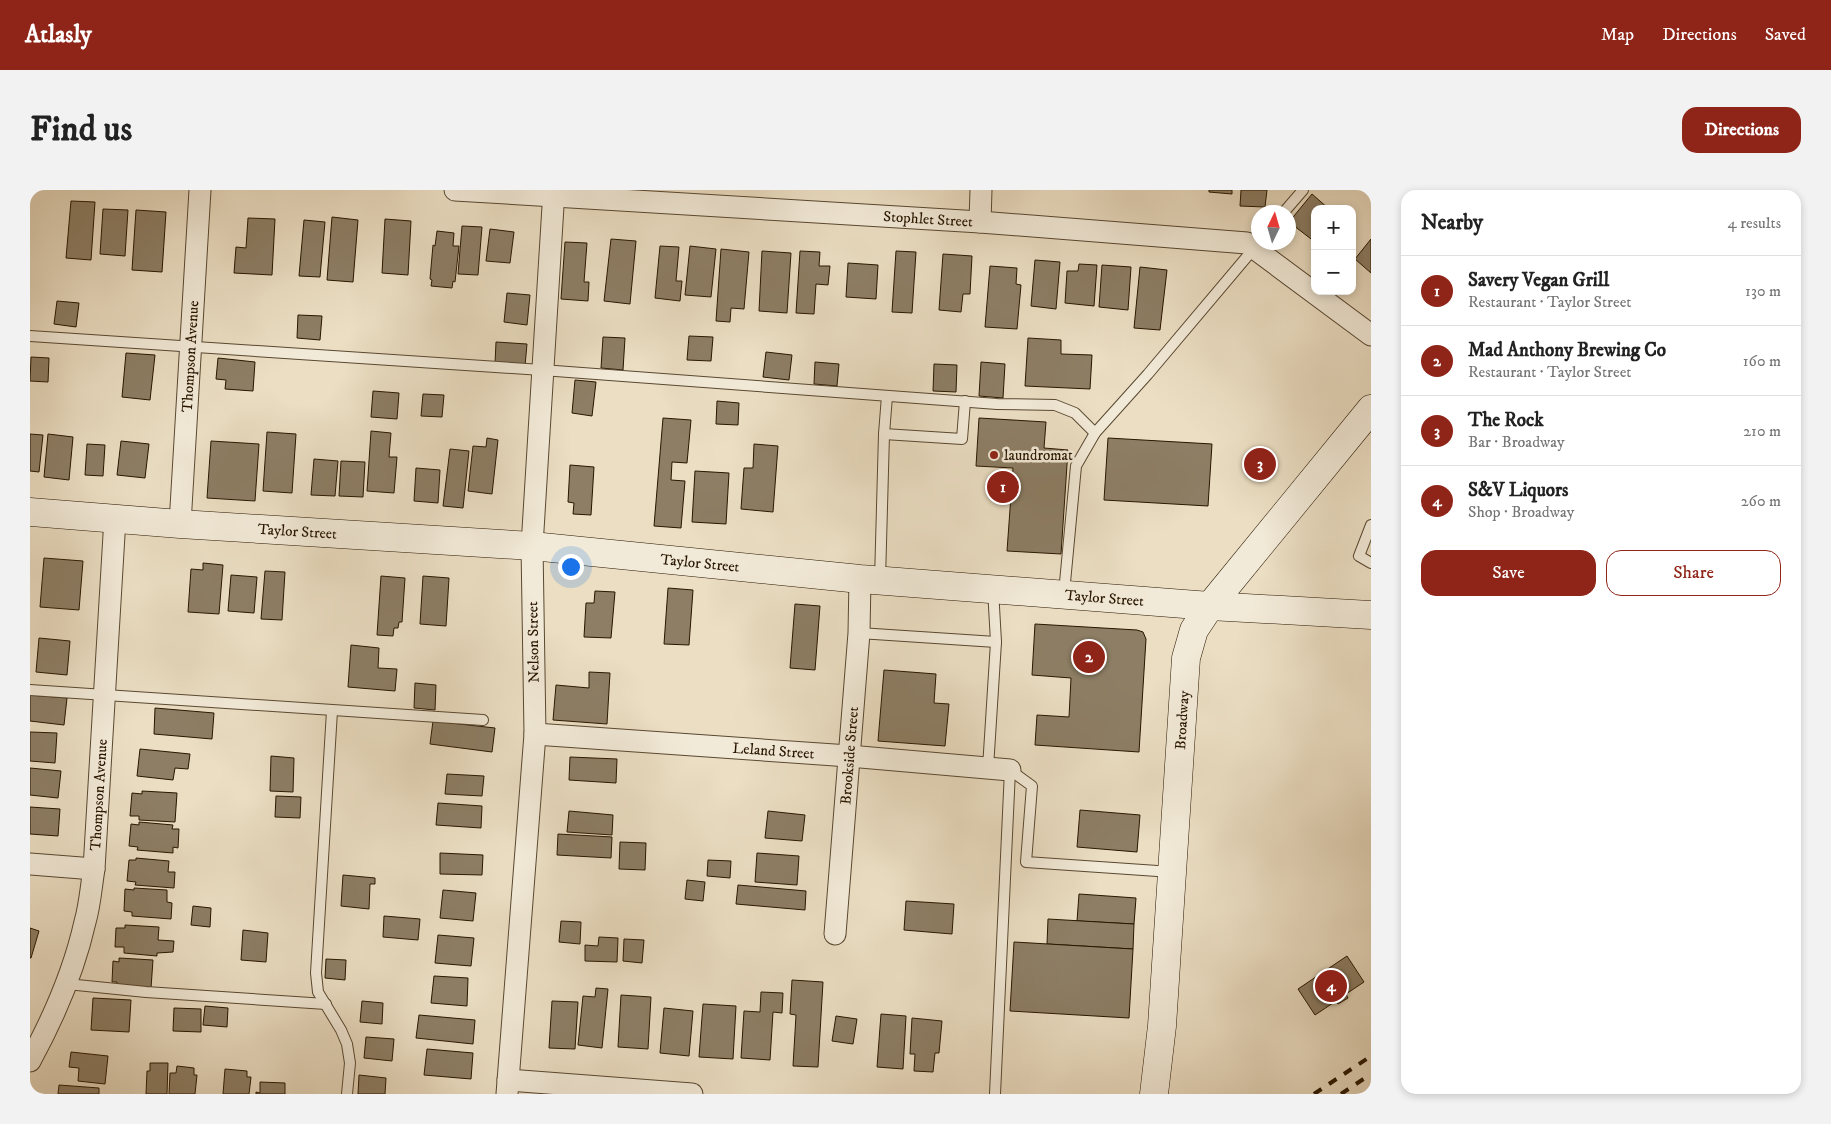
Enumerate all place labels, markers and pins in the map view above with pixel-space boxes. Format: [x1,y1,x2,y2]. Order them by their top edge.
pin: 3 [1244,445,1276,483]
place label: laundromat [1004,446,1073,465]
marker: laundromat [988,449,1000,461]
pin: 1 [987,468,1019,506]
pin: 2 [1073,638,1105,676]
pin: 4 [1315,967,1347,1005]

